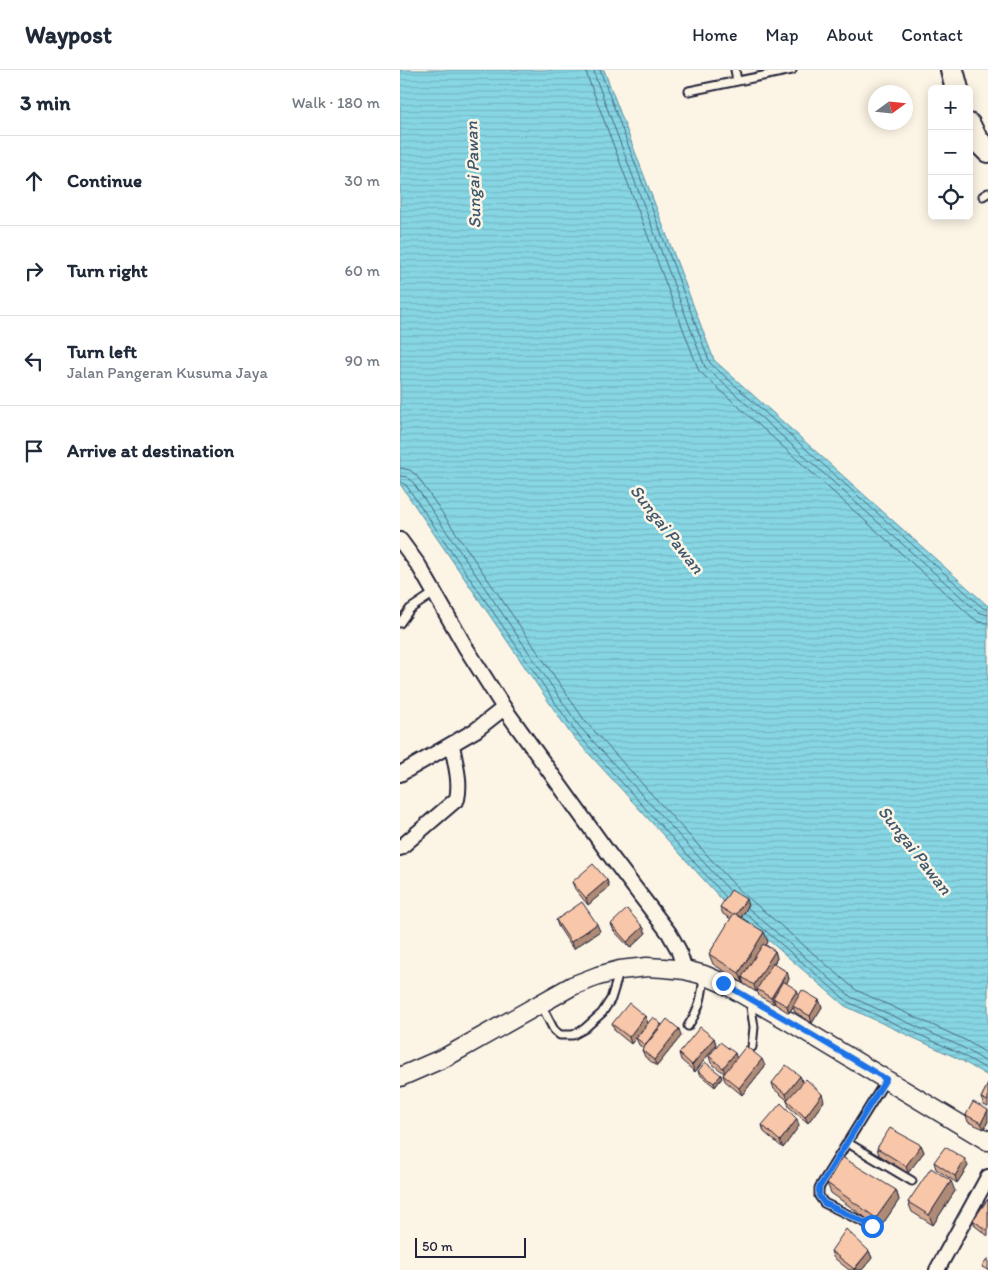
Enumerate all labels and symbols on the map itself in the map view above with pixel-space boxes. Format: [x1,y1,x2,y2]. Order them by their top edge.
north arrow [868,85,913,130]
water label: Sungai Pawan [460,120,486,229]
water label: Sungai Pawan [625,480,709,579]
water label: Sungai Pawan [873,801,957,900]
route end [712,972,735,995]
route start [861,1215,884,1238]
scale bar [415,1235,526,1258]

